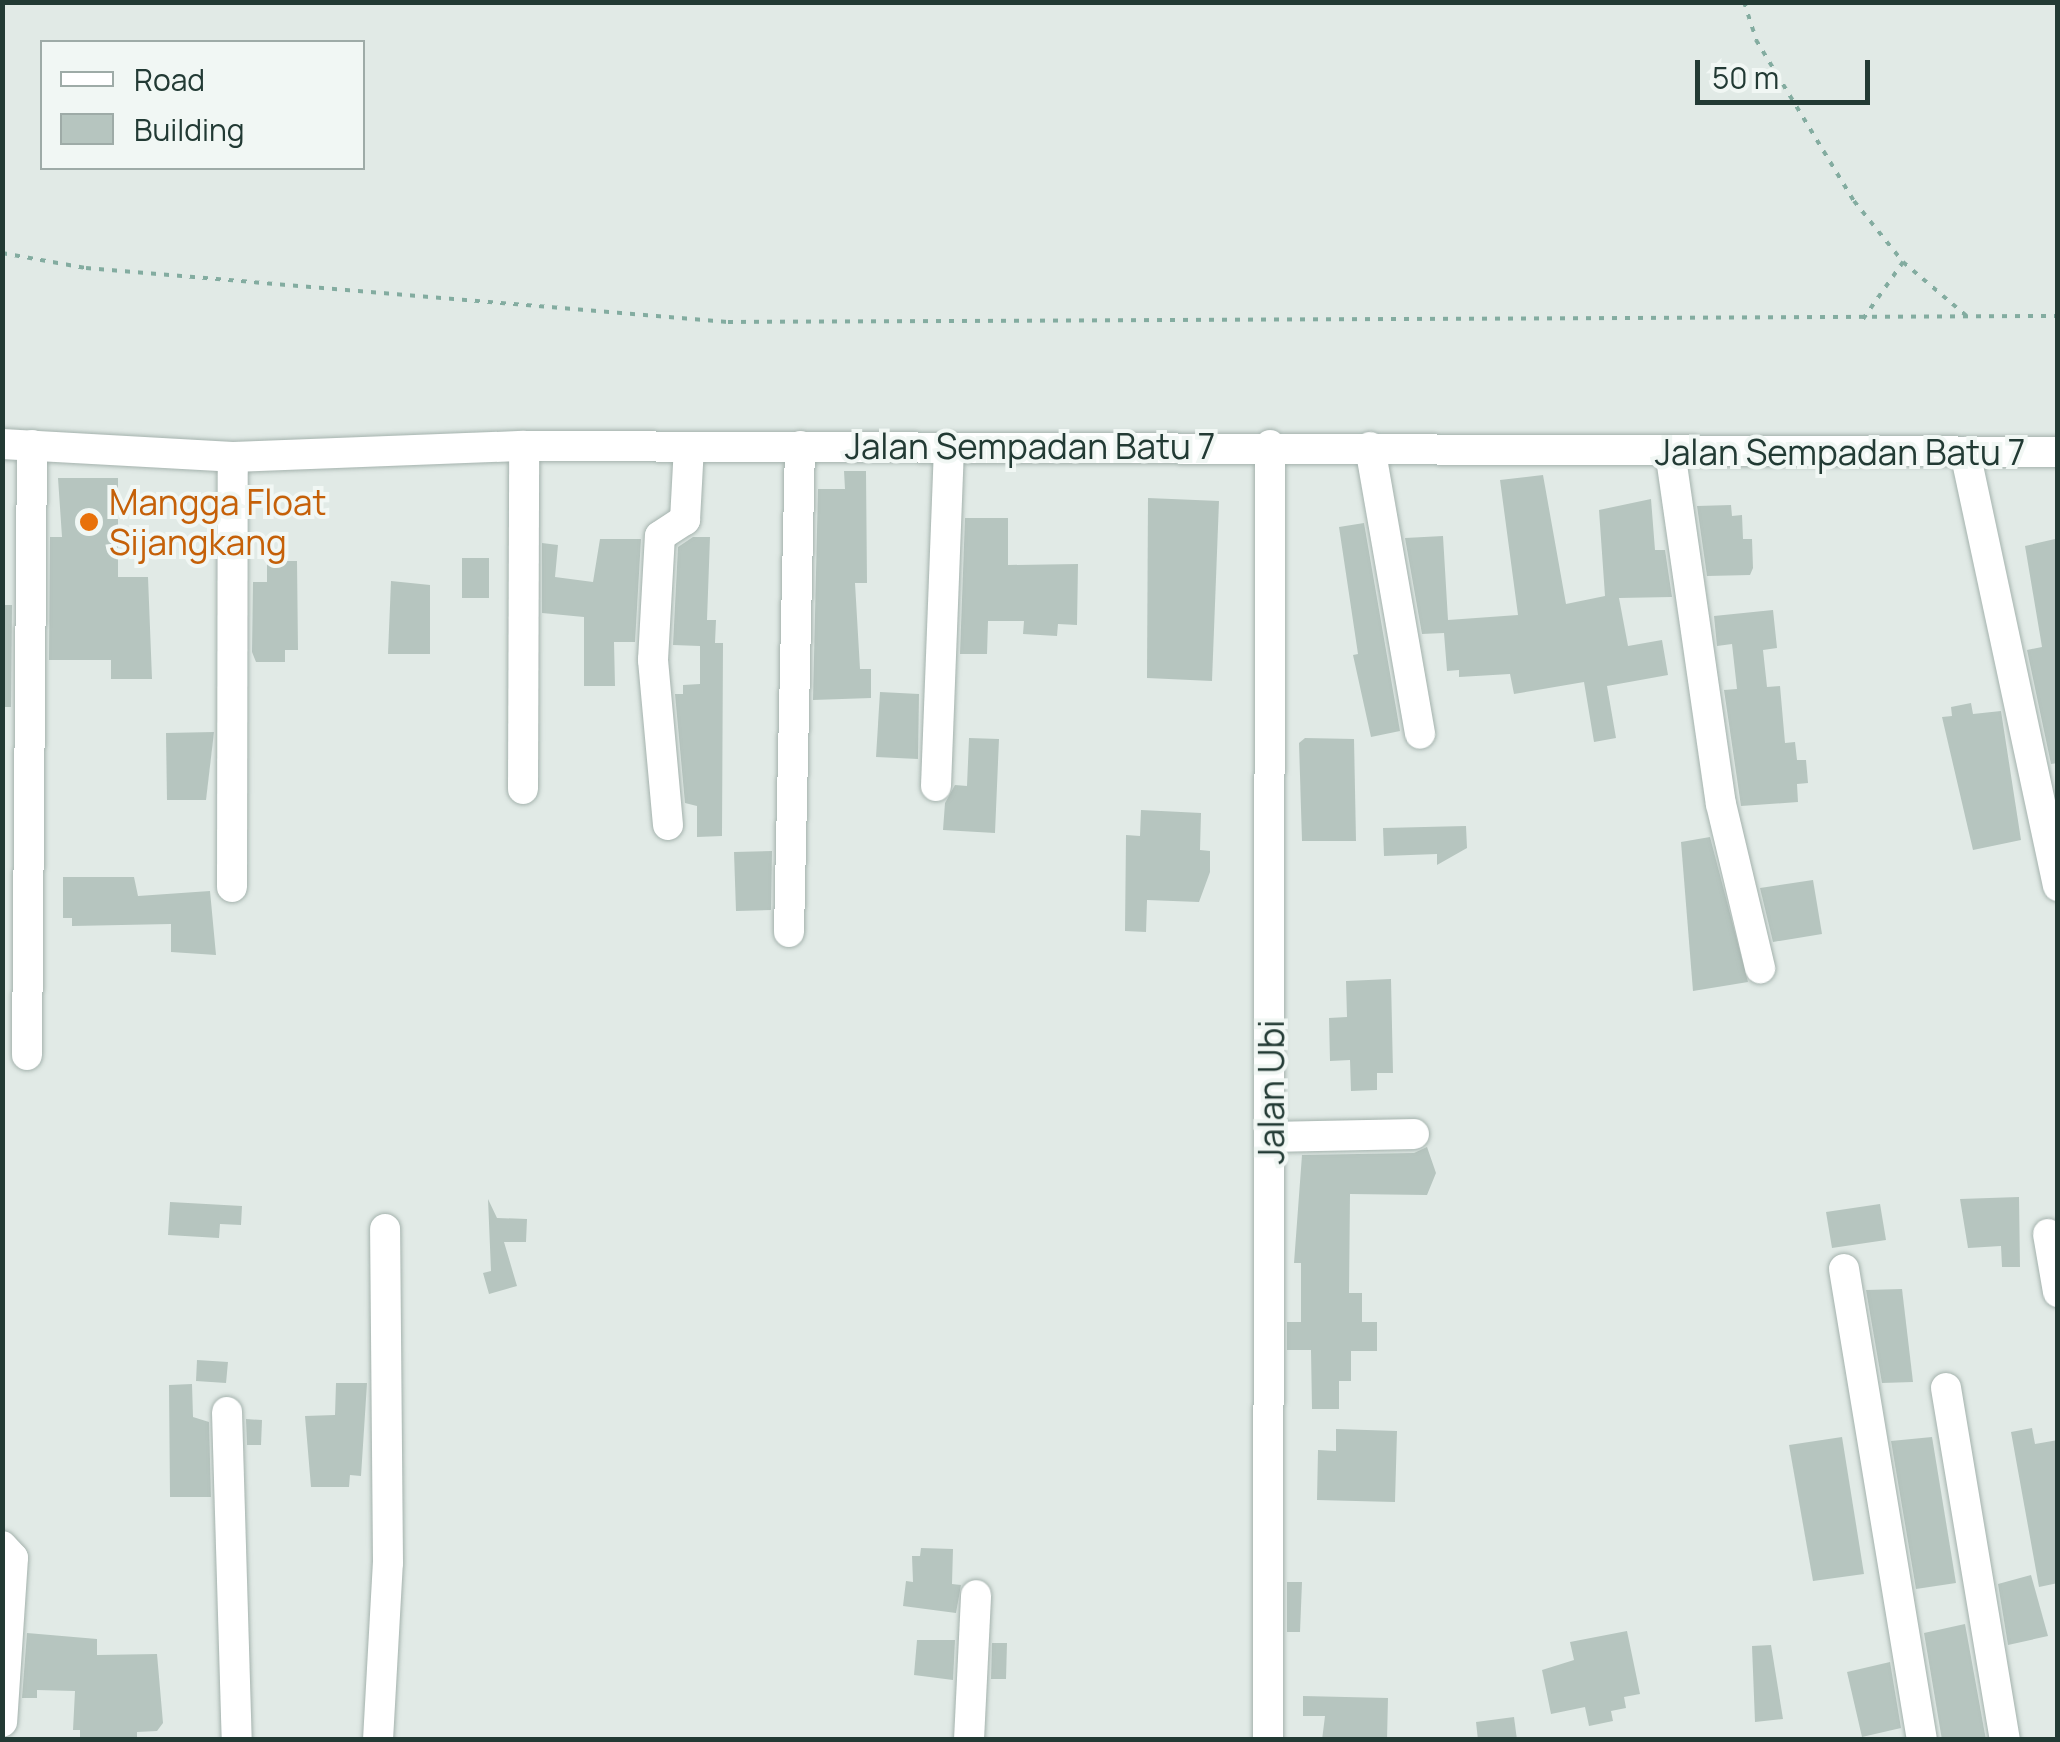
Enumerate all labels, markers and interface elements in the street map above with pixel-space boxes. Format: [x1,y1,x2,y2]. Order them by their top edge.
legend [40,40,365,170]
scale bar [1700,40,1875,102]
text: 50 m [1712,57,1779,98]
text: Road [134,59,205,100]
text: Building [134,109,245,150]
street label: Jalan Sempadan Batu 7 [845,425,1215,467]
street label: Jalan Sempadan Batu 7 [1655,431,2025,473]
place label: Mangga Float Sijangkang [109,481,326,563]
marker: Mangga Float Sijangkang [78,511,100,533]
street label: Jalan Ubi [1250,1020,1292,1164]

